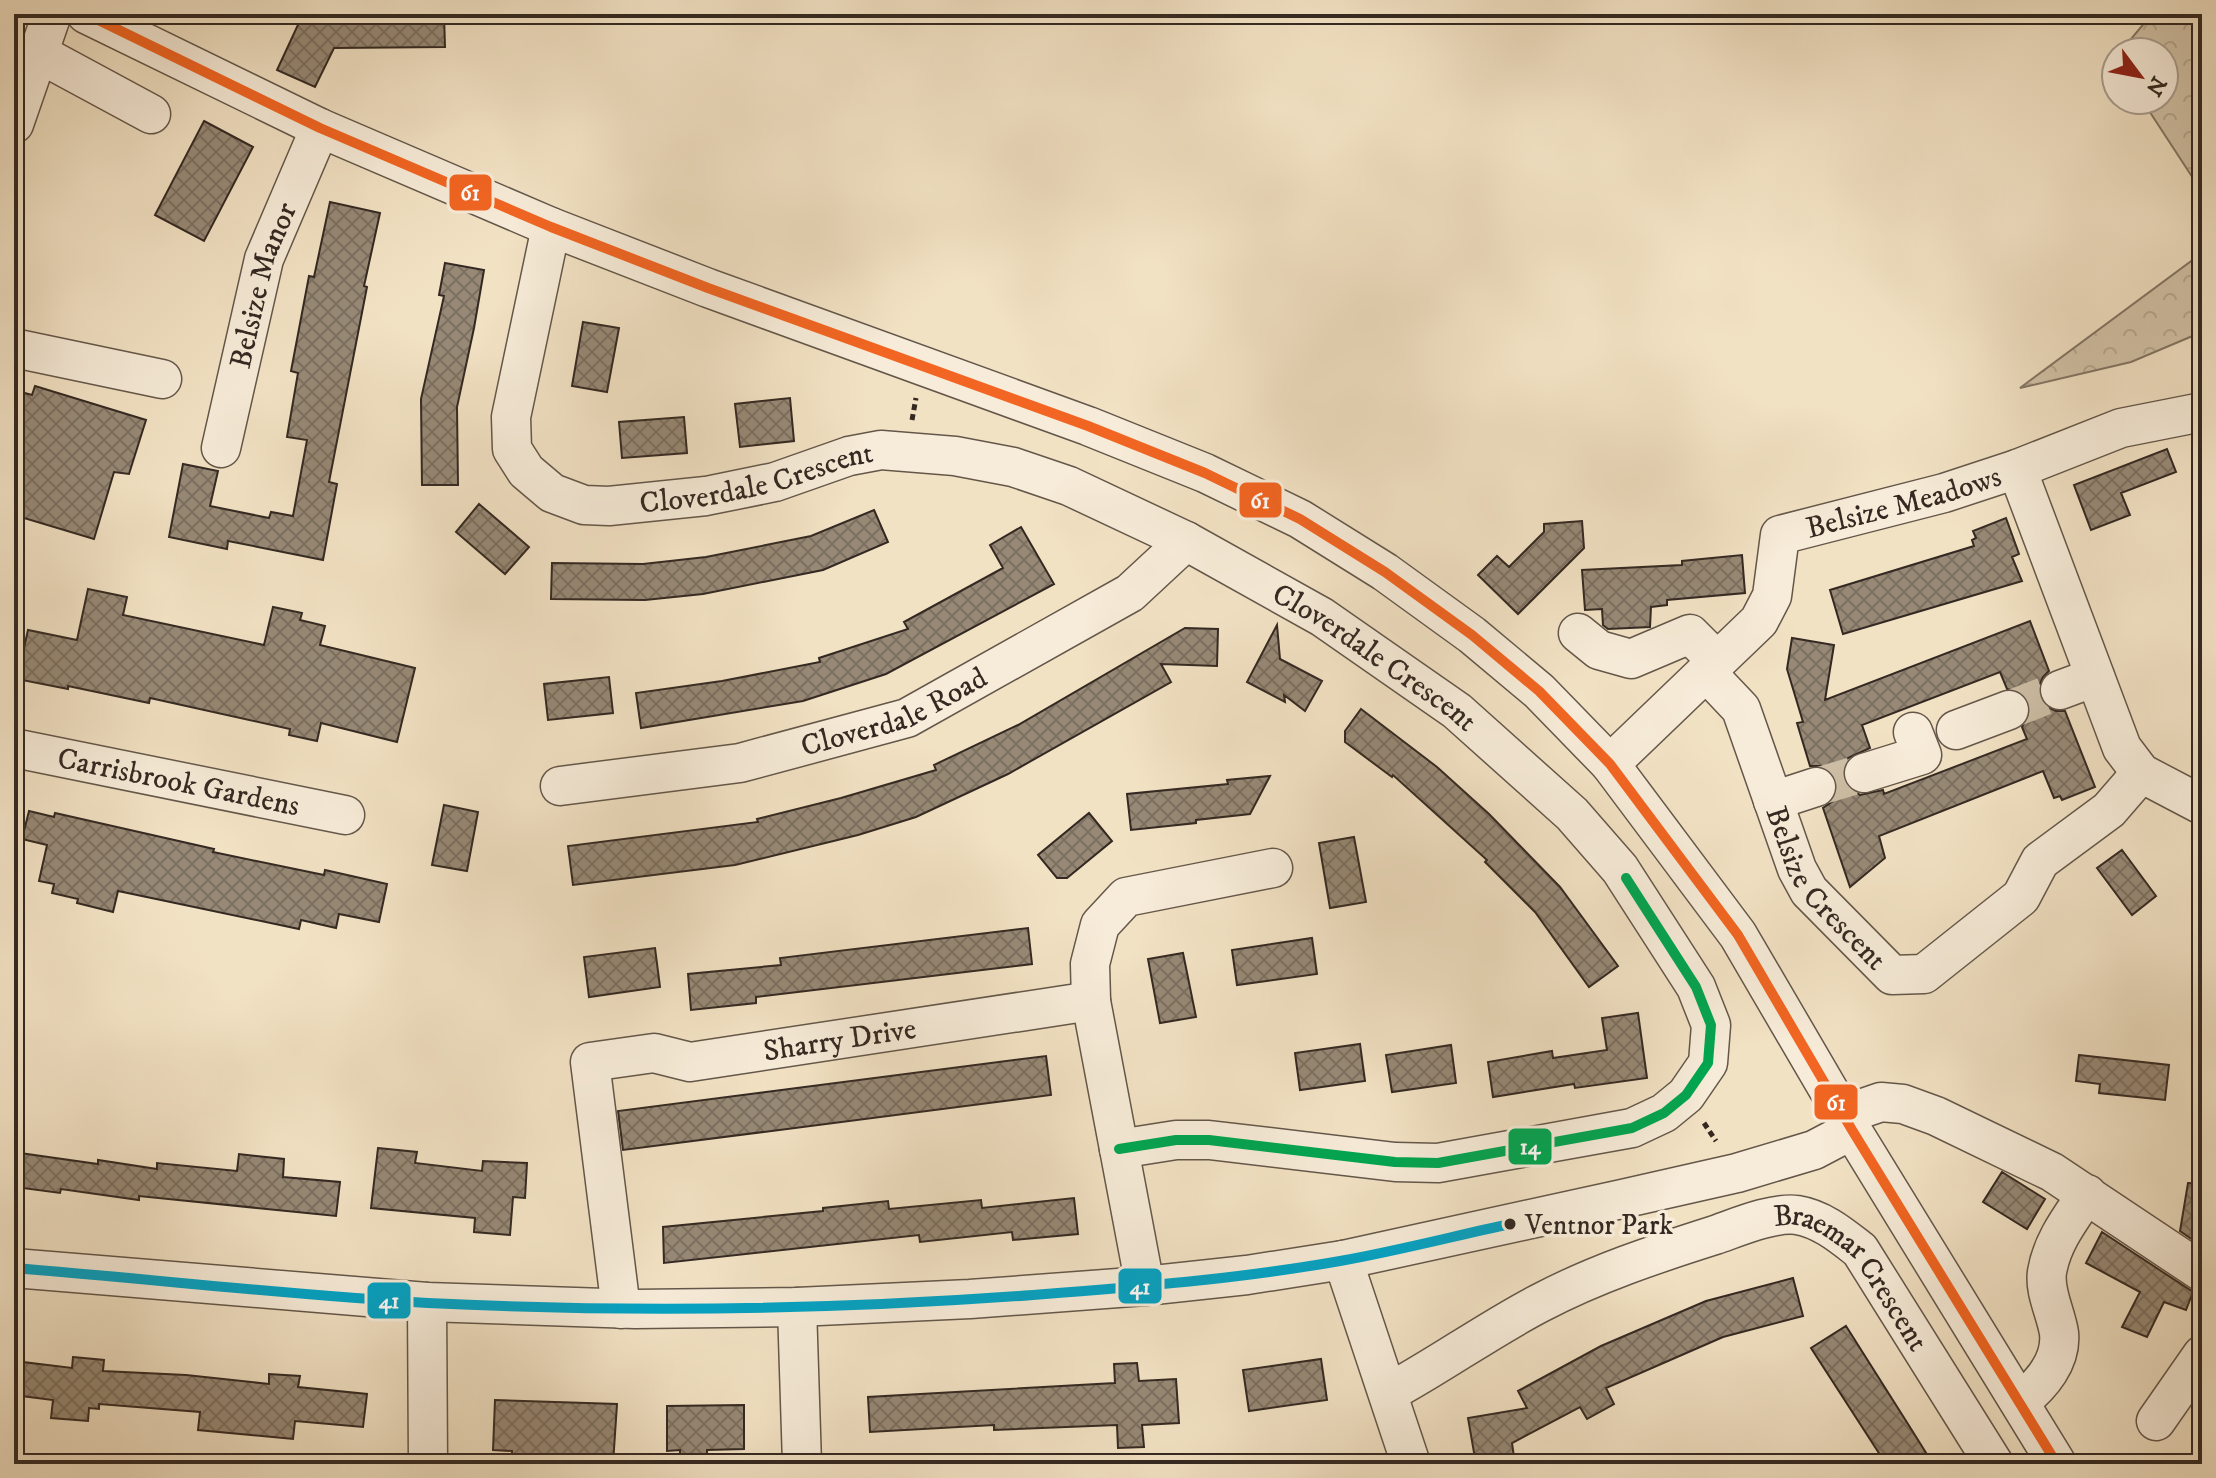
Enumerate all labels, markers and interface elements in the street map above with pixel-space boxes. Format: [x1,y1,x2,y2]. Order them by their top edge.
north arrow [2100,36,2180,116]
text: N [2139,71,2172,101]
line badge: 61 [448,173,493,212]
text: 61 [460,180,480,207]
street label: Belsize Manor [223,197,306,372]
street label: Cloverdale Crescent [638,435,876,523]
street label: Belsize Meadows [1802,458,2006,548]
line badge: 61 [1238,481,1283,519]
text: 61 [1250,488,1270,515]
street label: Cloverdale Crescent [1265,576,1484,740]
street label: Cloverdale Road [797,660,994,766]
street label: Carrisbrook Gardens [54,740,303,825]
street label: Belsize Crescent [1757,802,1894,979]
street label: Sharry Drive [761,1011,919,1071]
line badge: 61 [1813,1083,1859,1121]
text: 61 [1826,1090,1846,1117]
line badge: 14 [1507,1127,1553,1166]
text: 14 [1520,1134,1542,1161]
street label: Braemar Crescent [1772,1197,1936,1358]
place label: Ventnor Park [1524,1208,1673,1243]
marker: Ventnor Park [1502,1216,1518,1232]
line badge: 41 [1117,1267,1163,1305]
text: 41 [1130,1274,1150,1301]
line badge: 41 [366,1281,412,1320]
text: 41 [379,1288,399,1315]

